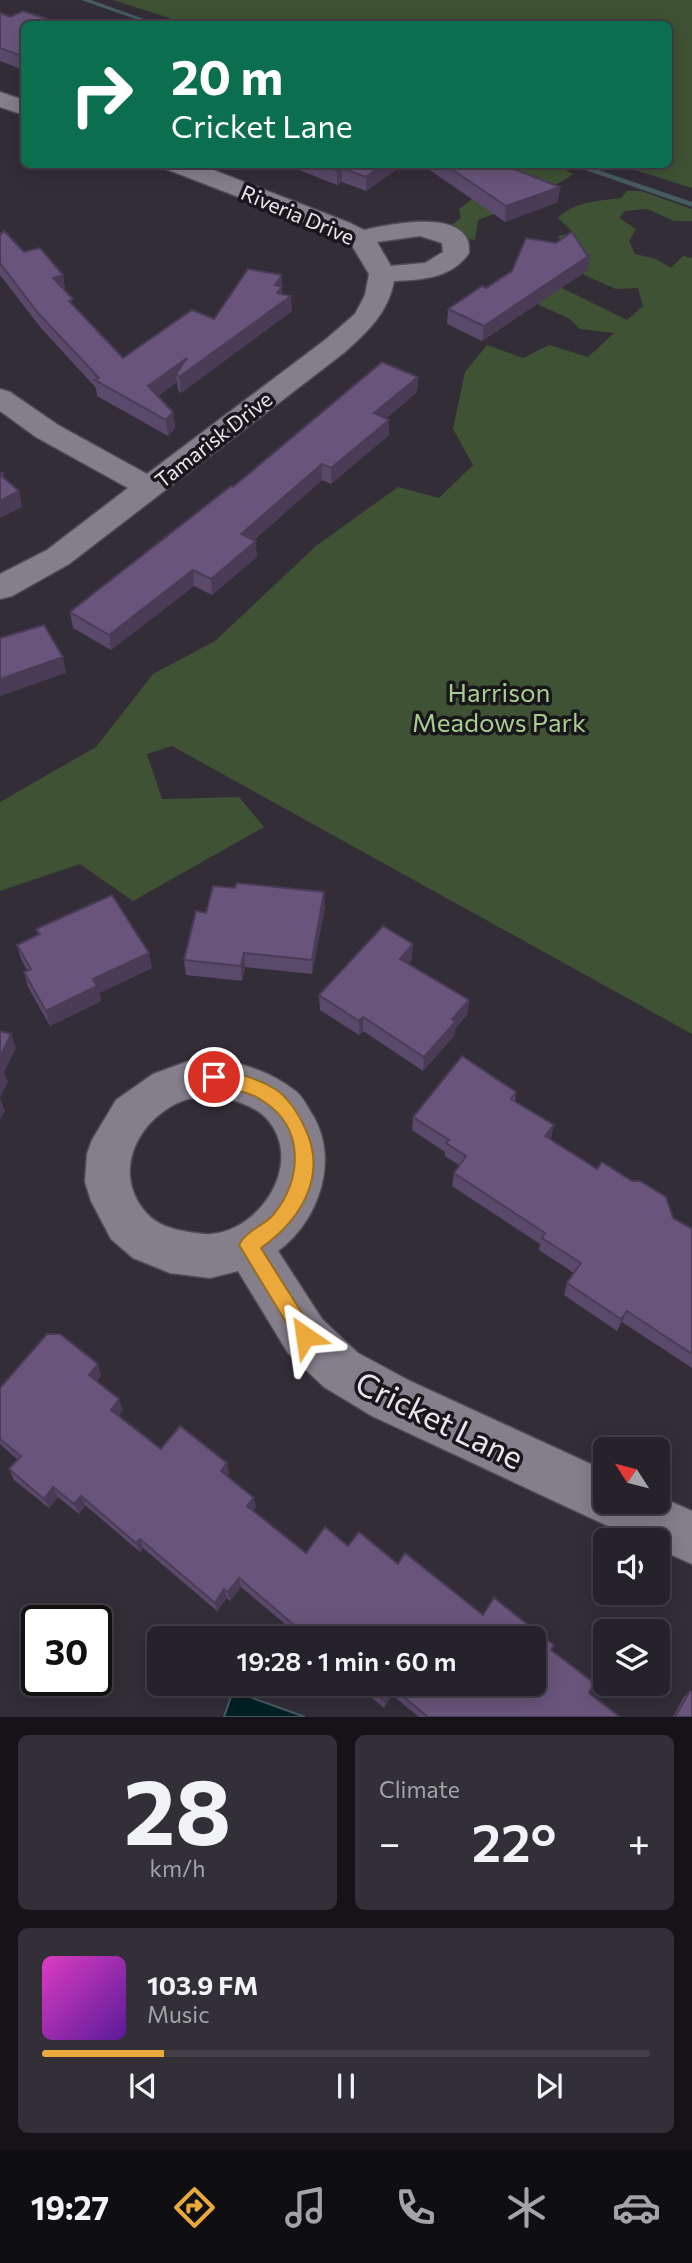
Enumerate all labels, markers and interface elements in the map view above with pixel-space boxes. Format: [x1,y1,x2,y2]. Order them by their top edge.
text: 20 m [171,45,283,105]
icon: right [56,49,147,140]
text: Cricket Lane [171,105,353,145]
street label: Riveria Drive [238,179,358,249]
street label: Tamarisk Drive [150,386,276,492]
park label: Harrison Meadows Park [412,676,586,737]
pin [184,1047,244,1107]
icon: arrive [195,1058,233,1096]
position arrow [268,1299,342,1373]
street label: Cricket Lane [350,1361,530,1477]
north arrow [593,1437,670,1514]
map controls [593,1437,670,1696]
button: sound [593,1528,670,1605]
speed limit sign: 30 [21,1605,112,1696]
button: layers [593,1619,670,1696]
text: 19:28 · 1 min · 60 m [237,1645,456,1676]
text: 28 [124,1752,231,1864]
text: Climate [379,1775,460,1803]
text: 22° [472,1809,556,1873]
text: − [379,1818,401,1865]
text: + [628,1818,650,1865]
text: km/h [150,1854,205,1882]
text: 103.9 FM [147,1969,258,2000]
text: Music [147,2000,210,2028]
icon: previous [124,2067,162,2105]
icon: pause [327,2067,365,2105]
icon: next [530,2067,568,2105]
icon: directions [170,2183,219,2232]
icon: music [281,2183,330,2232]
icon: phone [391,2183,440,2232]
icon: climate [502,2183,551,2232]
icon: car [612,2183,661,2232]
text: 19:27 [31,2187,109,2227]

